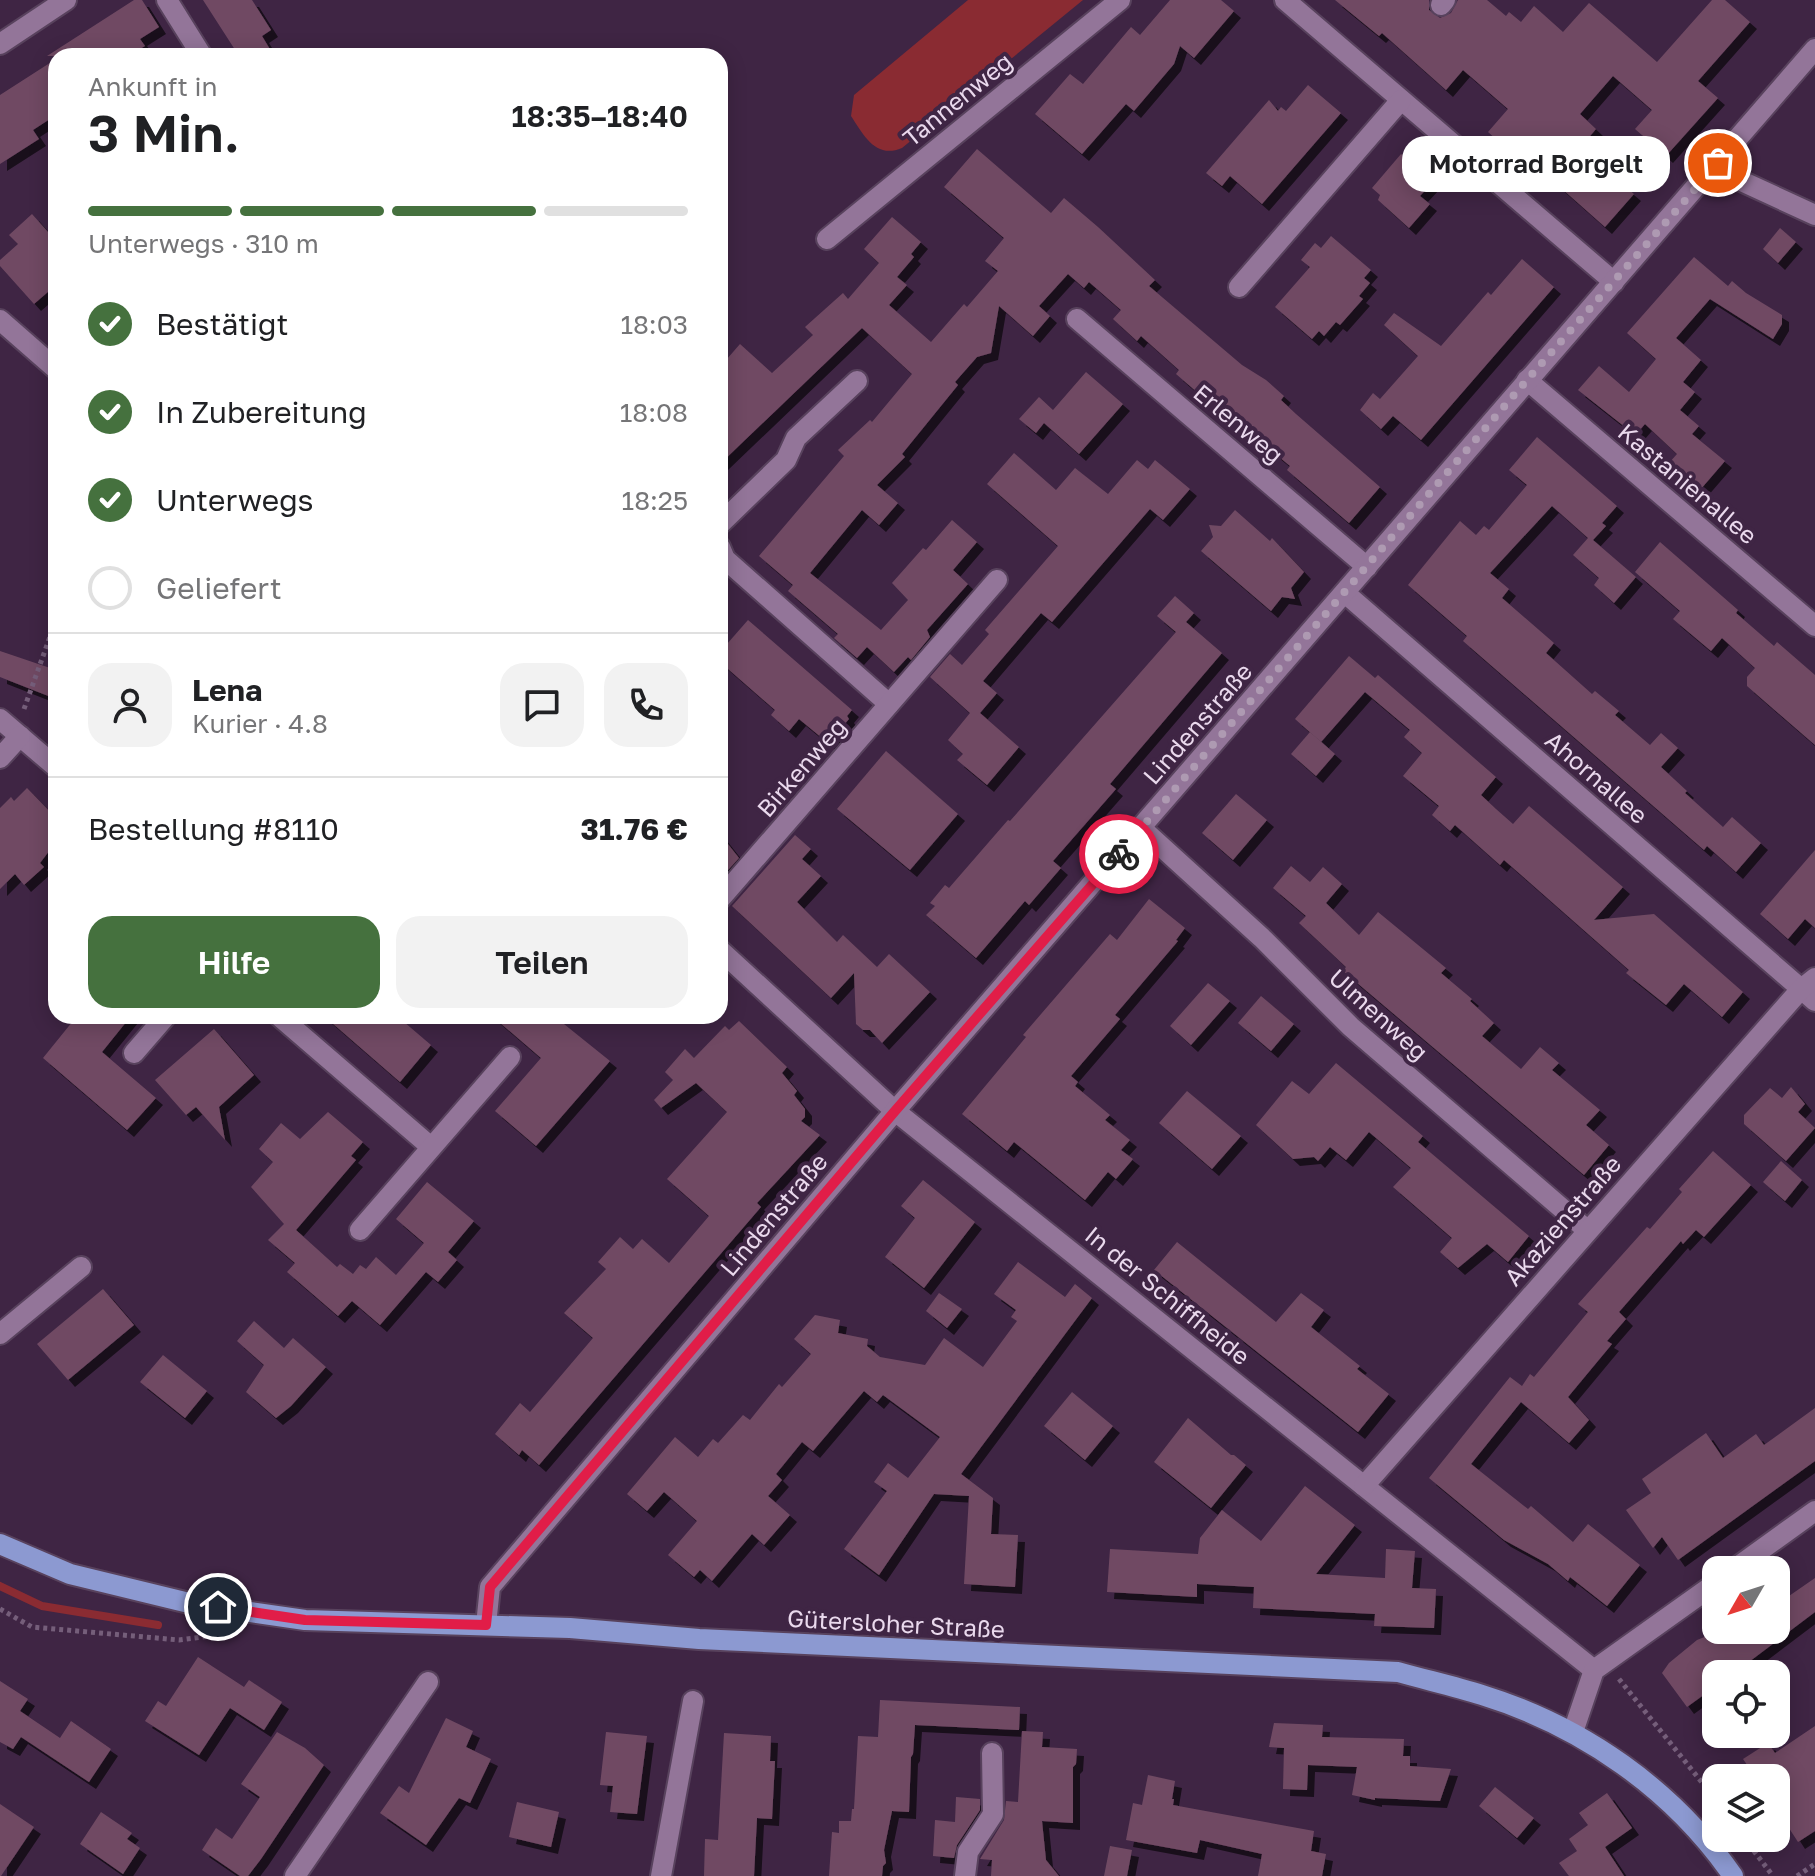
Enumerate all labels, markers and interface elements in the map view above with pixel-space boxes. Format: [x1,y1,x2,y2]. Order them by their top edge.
street label: Tannenweg [897,46,1017,152]
text: Ankunft in [88,71,217,102]
text: 18:35–18:40 [511,98,688,134]
text: 3 Min. [88,101,240,163]
pin [1684,129,1752,197]
callout: Motorrad Borgelt [1402,135,1670,191]
icon: bag [1696,141,1740,185]
text: Motorrad Borgelt [1429,148,1643,179]
text: Unterwegs · 310 m [88,228,319,259]
icon: check [88,302,132,346]
text: Bestätigt [156,306,289,342]
text: 18:03 [620,309,688,340]
street label: Erlenweg [1188,377,1290,469]
icon: check [88,390,132,434]
text: In Zubereitung [156,394,367,430]
text: 18:08 [620,397,688,428]
street label: Kastanienallee [1613,417,1763,549]
icon: check [88,478,132,522]
text: Unterwegs [156,482,314,518]
text: 18:25 [622,485,688,516]
text: Geliefert [156,570,282,606]
street label: Lindenstraße [1136,656,1258,790]
button: person [88,663,172,747]
button: chat [500,663,584,747]
button: phone [604,663,688,747]
text: Lena [192,672,262,708]
text: Kurier · 4.8 [192,708,328,739]
street label: Birkenweg [750,712,852,822]
street label: Ahornallee [1540,725,1654,829]
text: Bestellung #8110 [88,811,339,847]
text: 31.76 € [581,811,688,847]
courier [1079,814,1159,894]
icon: bike [1097,832,1141,876]
button: Hilfe [88,916,380,1008]
button: Teilen [396,916,688,1008]
street label: Ulmenweg [1324,962,1434,1066]
street label: Lindenstraße [713,1147,833,1281]
street label: Akazienstraße [1498,1149,1626,1291]
street label: In der Schiffheide [1080,1220,1256,1370]
north arrow [1702,1556,1790,1644]
map controls [1702,1556,1790,1852]
pin [184,1573,252,1641]
icon: home [196,1585,240,1629]
street label: Gütersloher Straße [786,1603,1006,1643]
button: locate [1702,1660,1790,1748]
button: layers [1702,1764,1790,1852]

